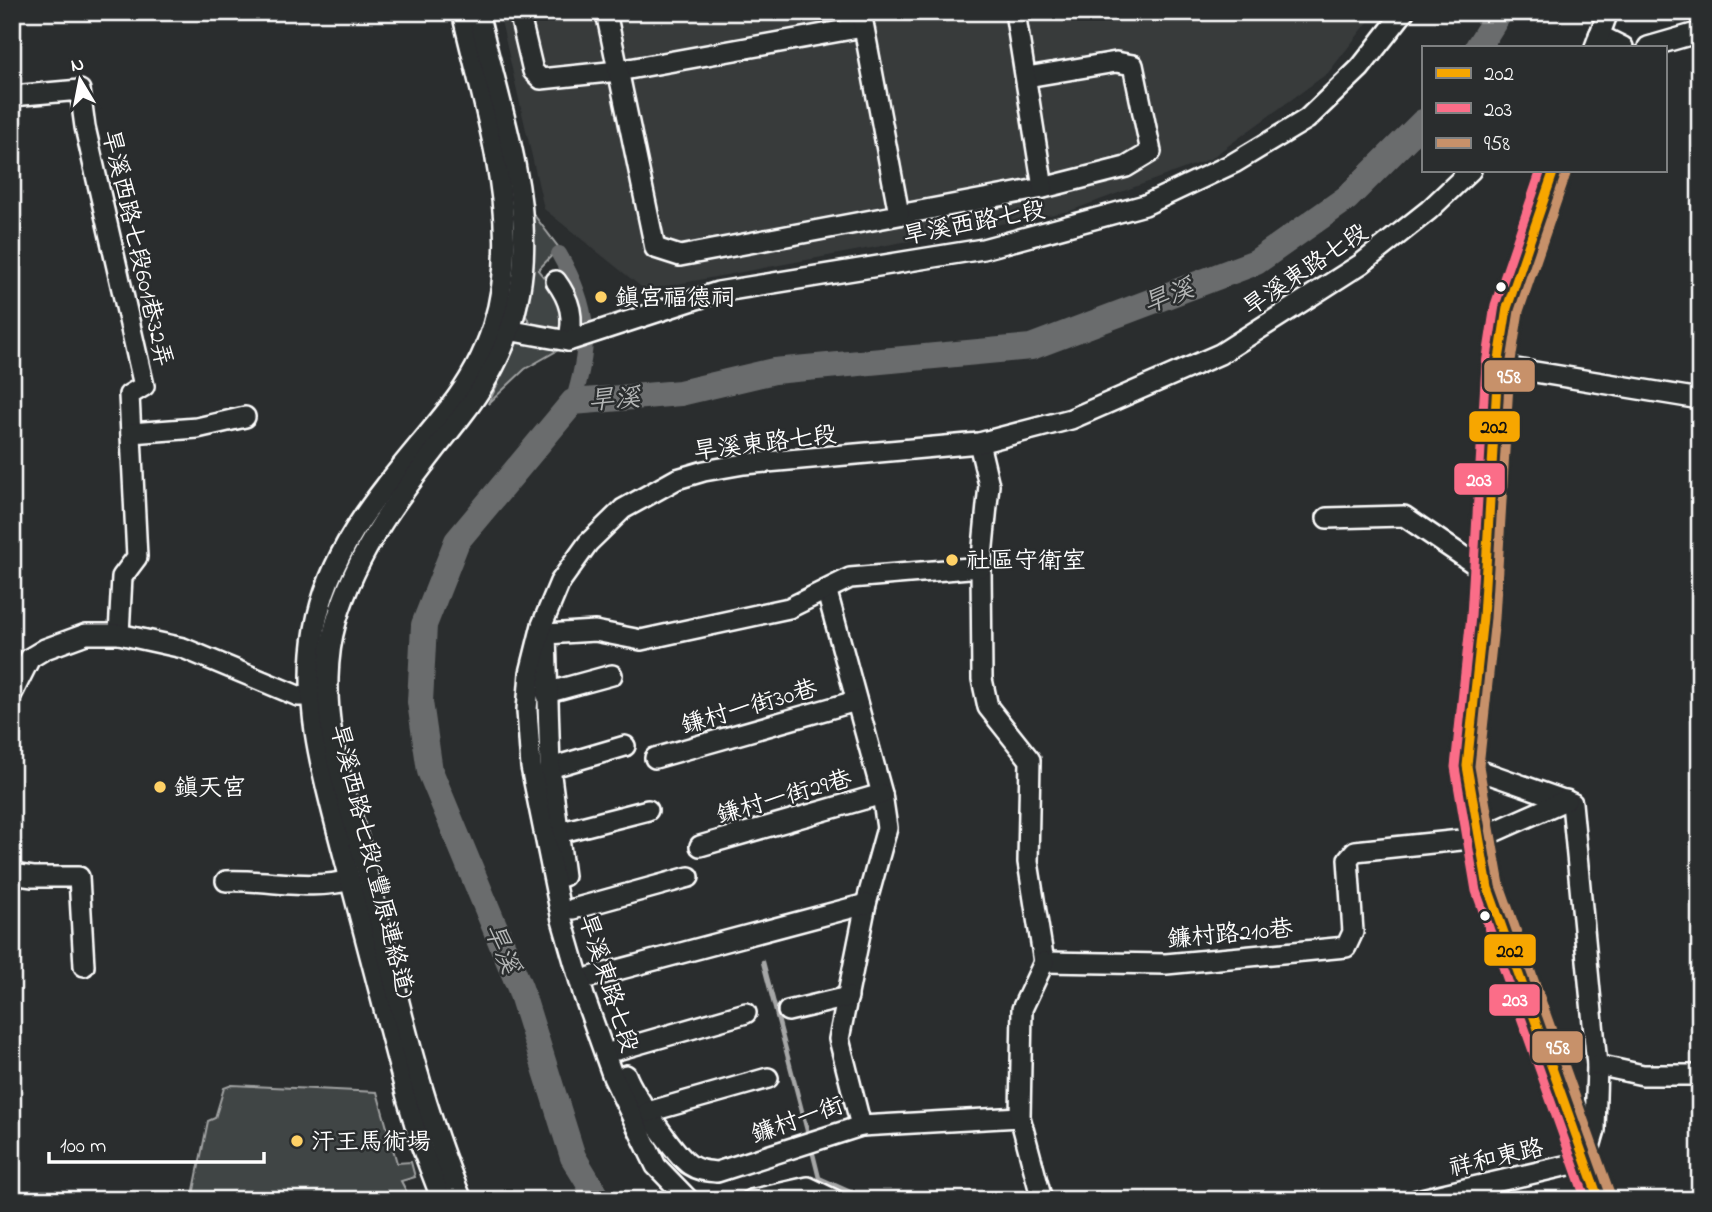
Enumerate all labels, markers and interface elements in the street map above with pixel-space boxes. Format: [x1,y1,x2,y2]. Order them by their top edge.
north arrow [46,46,116,116]
legend [1422,46,1666,172]
text: N [69,51,86,80]
text: 202 [1484,60,1514,90]
text: 203 [1484,96,1512,126]
street label: 旱溪西路七段601巷32弄 [91,127,180,371]
text: 958 [1484,130,1510,160]
street label: 旱溪西路七段 [900,194,1048,255]
street label: 旱溪東路七段 [1237,216,1376,326]
water label: 旱溪 [1138,270,1202,325]
unlabelled marker [1494,280,1508,294]
place label: 鎮宮福德祠 [615,282,735,317]
marker: 鎮宮福德祠 [593,289,609,305]
line badge: 958 [1483,359,1536,393]
text: 958 [1496,365,1521,392]
water label: 旱溪 [587,380,643,422]
line badge: 202 [1468,410,1521,443]
text: 202 [1479,415,1508,442]
street label: 旱溪東路七段 [692,418,839,471]
line badge: 203 [1453,462,1506,496]
text: 203 [1465,468,1492,495]
place label: 社區守衛室 [966,545,1086,580]
marker: 社區守衛室 [944,552,960,568]
street label: 鎌村一街30巷 [677,672,822,745]
street label: 旱溪西路七段(豐原連絡道) [320,721,422,1002]
street label: 鎌村一街29巷 [713,762,856,834]
place label: 鎮天宮 [174,772,246,807]
marker: 鎮天宮 [152,779,168,795]
unlabelled marker [1478,909,1492,923]
street label: 旱溪東路七段 [568,910,646,1058]
street label: 鐮村路210巷 [1166,913,1294,958]
water label: 旱溪 [473,918,529,982]
line badge: 202 [1483,933,1537,967]
text: 202 [1495,939,1524,966]
line badge: 203 [1488,983,1541,1017]
text: 203 [1501,988,1528,1015]
line badge: 958 [1531,1030,1584,1064]
text: 958 [1545,1036,1570,1063]
street label: 鐮村一街 [747,1089,849,1154]
scale bar [49,1121,264,1165]
place label: 汗王馬術場 [311,1126,431,1161]
text: 100 m [60,1132,106,1162]
street label: 祥和東路 [1446,1132,1547,1187]
marker: 汗王馬術場 [289,1133,305,1149]

